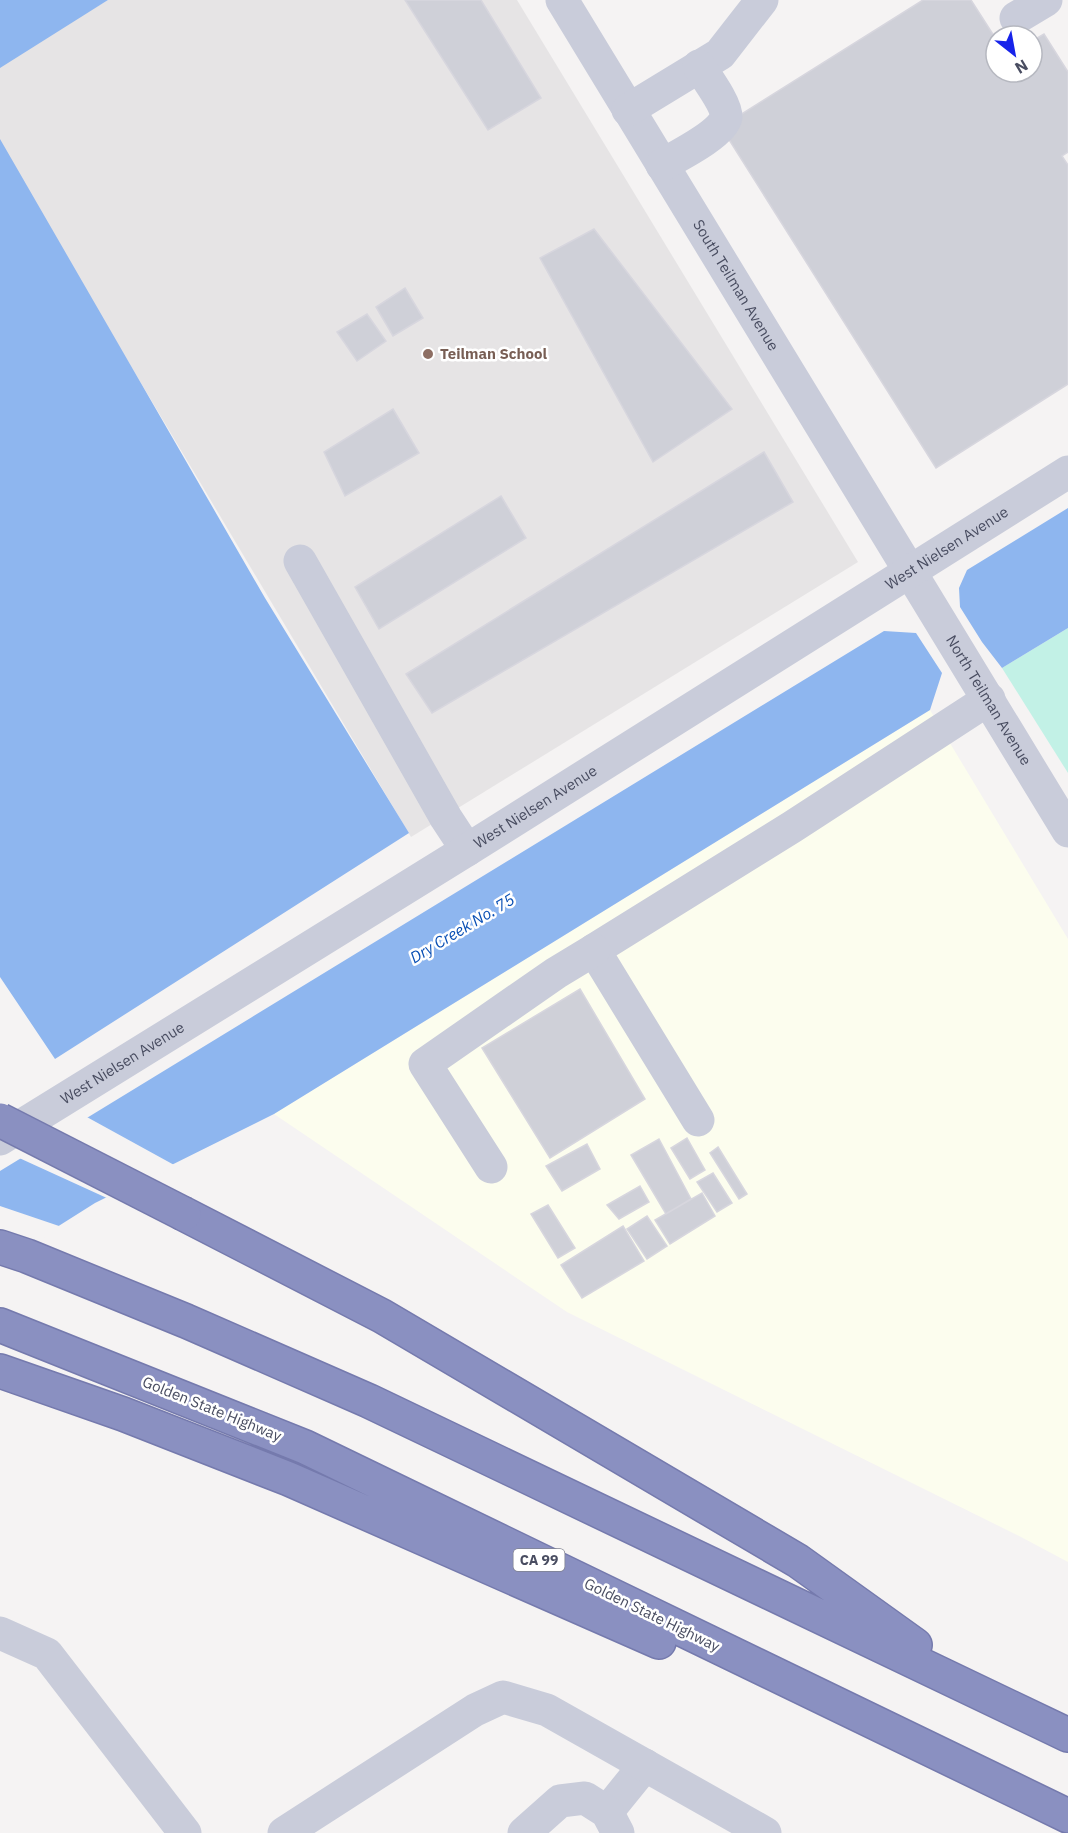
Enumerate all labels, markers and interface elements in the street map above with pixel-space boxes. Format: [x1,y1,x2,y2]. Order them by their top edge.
north arrow [984,24,1044,84]
text: N [1012,55,1032,78]
street label: South Teilman Avenue [689,216,783,354]
place label: Teilman School [440,344,547,363]
marker: Teilman School [421,347,435,361]
street label: West Nielsen Avenue [881,502,1012,594]
street label: North Teilman Avenue [942,632,1036,769]
street label: West Nielsen Avenue [470,761,600,852]
water label: Dry Creek No. 75 [406,889,518,967]
street label: West Nielsen Avenue [57,1017,188,1108]
street label: Golden State Highway [140,1372,285,1445]
road number: CA 99 [514,1549,564,1571]
street label: Golden State Highway [581,1573,724,1656]

